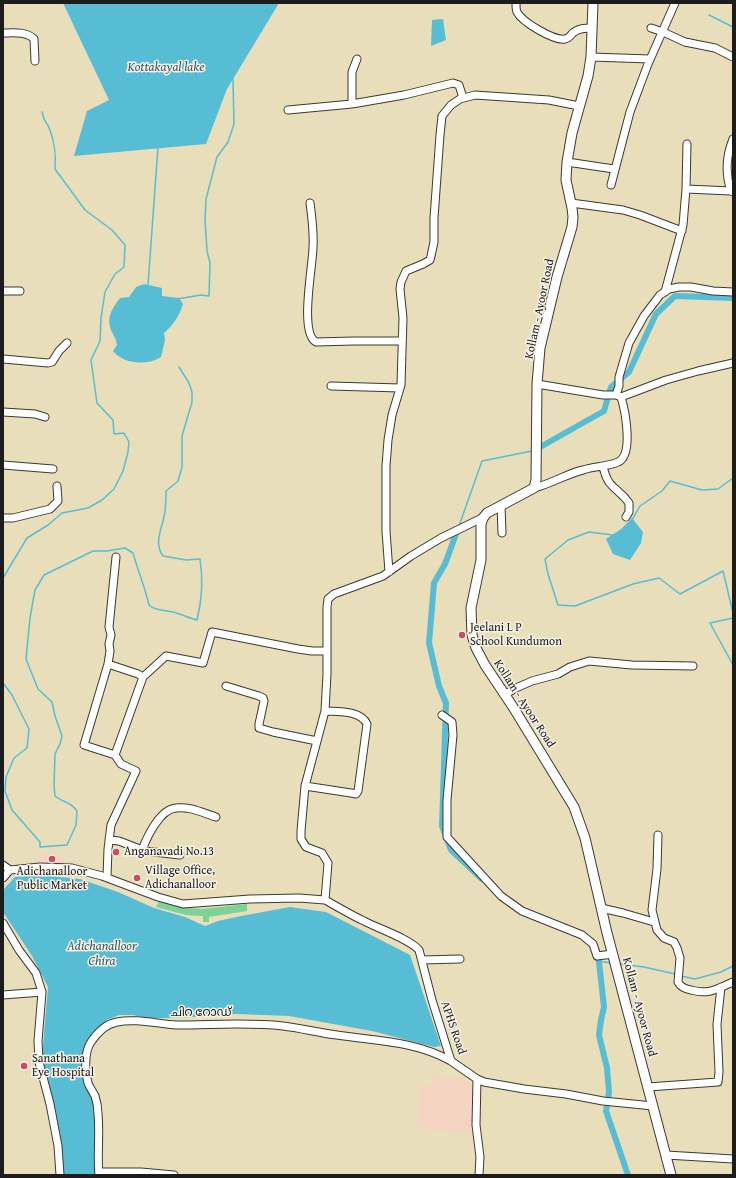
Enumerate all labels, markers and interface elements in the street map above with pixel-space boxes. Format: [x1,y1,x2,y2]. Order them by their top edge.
water label: Kottakayal lake [128,60,204,76]
street label: Kollam - Ayoor Road [522,258,558,360]
place label: Jeelani L P School Kundumon [470,621,562,649]
marker: Jeelani L P School Kundumon [457,630,467,640]
street label: Kollam - Ayoor Road [490,657,558,751]
place label: Anganavadi No.13 [124,845,214,859]
marker: Anganavadi No.13 [111,847,121,857]
marker: Adichanalloor Public Market [47,854,57,864]
place label: Village Office, Adichanalloor [145,864,216,892]
place label: Adichanalloor Public Market [17,865,87,893]
marker: Village Office, Adichanalloor [132,873,142,883]
water label: Adichanalloor Chira [67,939,137,970]
street label: Kollam - Ayoor Road [619,956,659,1058]
street label: APHS Road [437,1000,469,1056]
street label: ചിറ റോഡ് [171,1006,231,1020]
place label: Sanathana Eye Hospital [32,1052,94,1080]
marker: Sanathana Eye Hospital [19,1061,29,1071]

